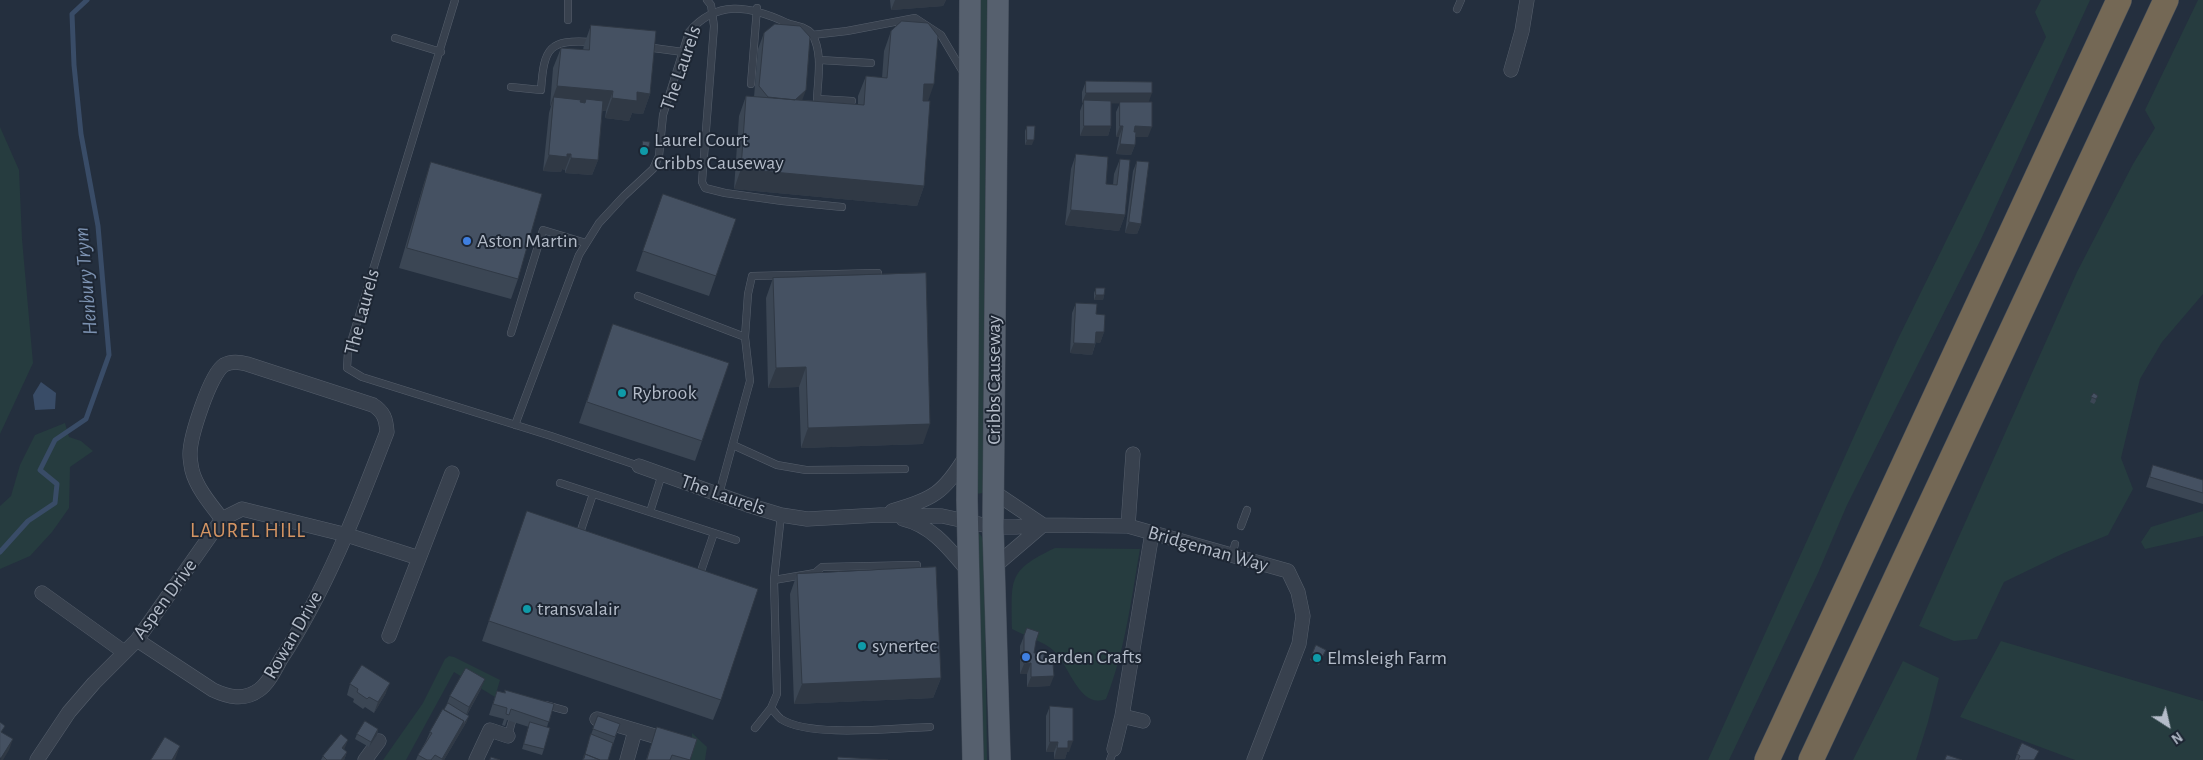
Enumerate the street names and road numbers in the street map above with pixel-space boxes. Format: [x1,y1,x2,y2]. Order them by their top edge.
street label: The Laurels [655,22,707,114]
street label: The Laurels [339,266,385,358]
street label: Cribbs Causeway [982,315,1006,445]
street label: The Laurels [677,469,769,521]
street label: Bridgeman Way [1145,520,1271,578]
street label: Aspen Drive [128,554,202,644]
street label: Rowan Drive [258,587,328,683]

